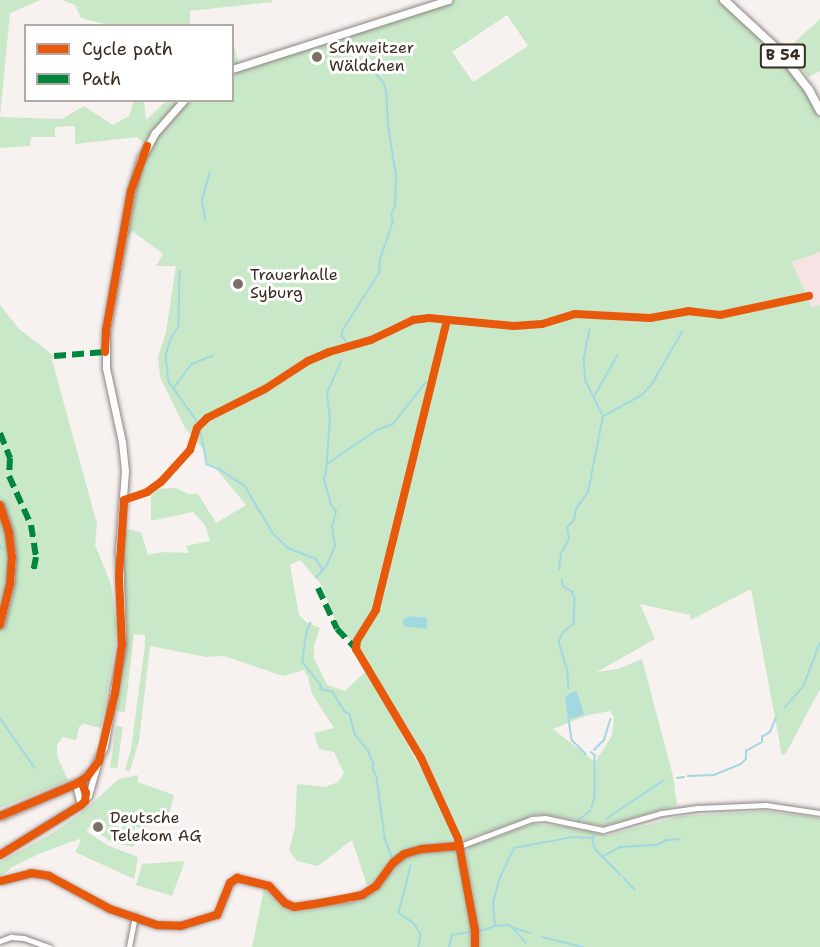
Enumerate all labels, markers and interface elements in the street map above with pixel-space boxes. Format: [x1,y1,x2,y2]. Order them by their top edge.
legend [24,24,234,102]
text: Cycle path [82,37,173,61]
place label: Schweitzer Wäldchen [329,38,414,76]
road number: B 54 [759,44,807,68]
marker: Schweitzer Wäldchen [310,50,324,64]
text: Path [82,67,121,91]
place label: Trauerhalle Syburg [250,265,338,303]
marker: Trauerhalle Syburg [231,277,245,291]
place label: Deutsche Telekom AG [110,808,201,846]
marker: Deutsche Telekom AG [91,820,105,834]

